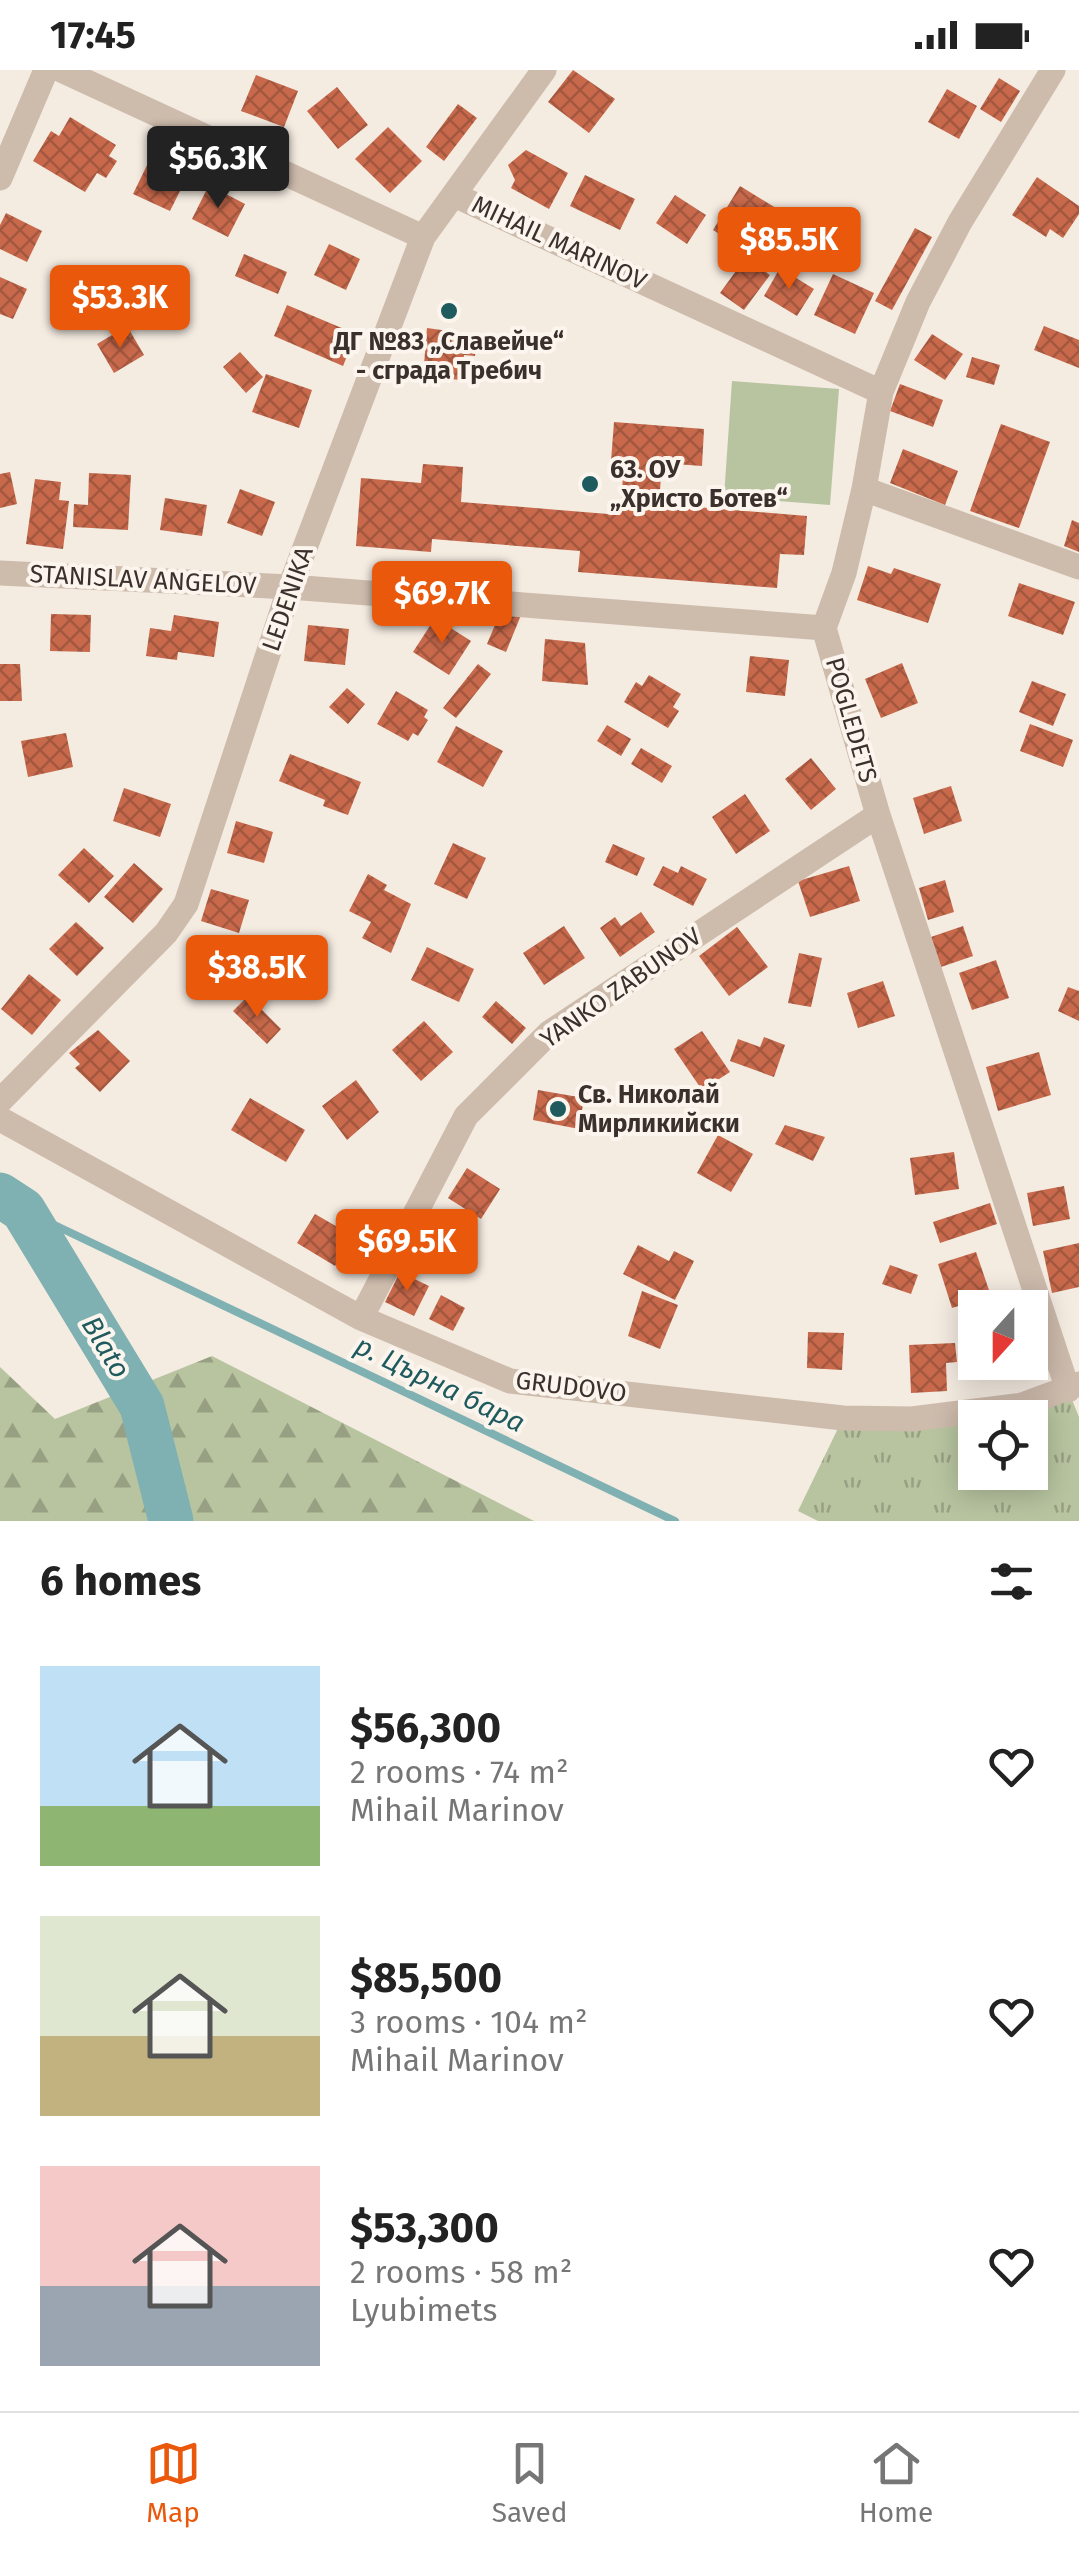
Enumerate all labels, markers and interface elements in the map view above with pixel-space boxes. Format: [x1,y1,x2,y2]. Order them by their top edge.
text: 17:45 [50,12,136,58]
pin: $56.3K [137,126,299,211]
text: $56.3K [169,139,267,177]
street label: MIHAIL MARINOV [467,189,651,297]
pin: $85.5K [708,207,870,292]
text: $85.5K [740,220,838,258]
pin: $53.3K [39,265,201,350]
text: $53.3K [72,278,168,316]
marker: ДГ №83 „Славейче“ - сграда Требич [438,300,460,322]
place label: ДГ №83 „Славейче“ - сграда Требич [333,327,564,386]
place label: 63. ОУ „Христо Ботев“ [610,455,788,514]
marker: 63. ОУ „Христо Ботев“ [579,473,601,495]
street label: LEDENIKA [256,542,320,655]
street label: STANISLAV ANGELOV [29,559,257,601]
pin: $69.7K [361,561,523,646]
text: $69.7K [394,574,490,612]
street label: POGLEDETS [819,654,883,786]
street label: YANKO ZABUNOV [535,921,707,1055]
pin: $38.5K [176,935,338,1020]
text: $38.5K [208,948,306,986]
place label: Св. Николай Мирликийски [578,1080,740,1139]
marker: Св. Николай Мирликийски [547,1098,569,1120]
pin: $69.5K [326,1209,488,1294]
text: $69.5K [358,1222,456,1260]
north arrow [958,1290,1048,1380]
map controls [958,1290,1048,1490]
water label: Blato [75,1310,137,1384]
water label: р. Църна бара [350,1329,530,1439]
street label: GRUDOVO [514,1365,628,1409]
button: locate [958,1400,1048,1490]
icon: filters [984,1554,1039,1609]
text: 6 homes [40,1556,201,1606]
text: $56,300 [350,1703,501,1753]
icon: home [120,1706,240,1826]
icon: heart [984,1739,1039,1794]
text: 2 rooms · 74 m² [350,1753,569,1791]
text: Mihail Marinov [350,1791,564,1829]
text: $85,500 [350,1953,502,2003]
icon: home [120,1956,240,2076]
icon: heart [984,1989,1039,2044]
text: 3 rooms · 104 m² [350,2003,588,2041]
text: Mihail Marinov [350,2041,564,2079]
text: $53,300 [350,2203,499,2253]
icon: home [120,2206,240,2326]
icon: heart [984,2239,1039,2294]
text: 2 rooms · 58 m² [350,2253,572,2291]
text: Lyubimets [350,2291,498,2329]
tab: Map [146,2436,201,2529]
tab: Saved [492,2436,568,2529]
tab: Home [859,2436,933,2529]

